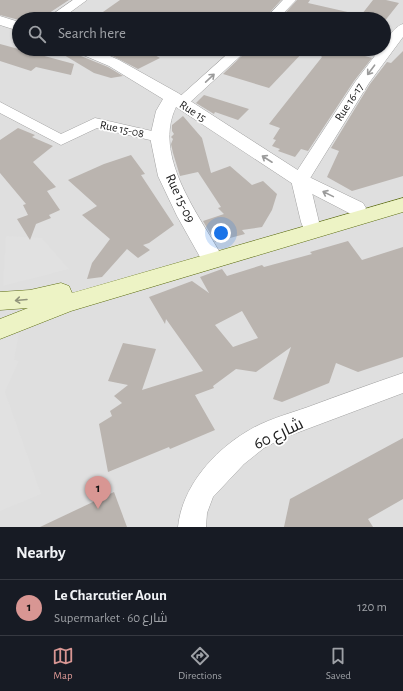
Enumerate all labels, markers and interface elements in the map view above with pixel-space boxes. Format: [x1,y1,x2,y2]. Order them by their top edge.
search box [12,12,391,56]
icon: search [26,23,48,45]
text: Search here [58,26,126,41]
one-way arrow [367,64,375,75]
one-way arrow [205,73,215,82]
street label: Rue 16-17 [332,81,366,123]
street label: Rue 15 [177,98,209,124]
street label: Rue 15-08 [99,118,146,140]
one-way arrow [261,154,273,162]
street label: Rue 15-09 [163,172,197,225]
one-way arrow [322,190,334,197]
your location [211,223,231,243]
one-way arrow [15,297,28,304]
street label: شارع 60 [250,414,307,455]
pin: 1 [85,476,111,509]
text: Nearby [16,544,66,561]
text: Le Charcutier Aoun [54,588,167,603]
text: 1 [27,601,31,614]
text: 120 m [357,601,387,614]
text: Supermarket · شارع 60 [54,612,168,625]
tab: Map [52,645,74,682]
tab: Directions [178,645,222,682]
tab: Saved [326,645,351,682]

